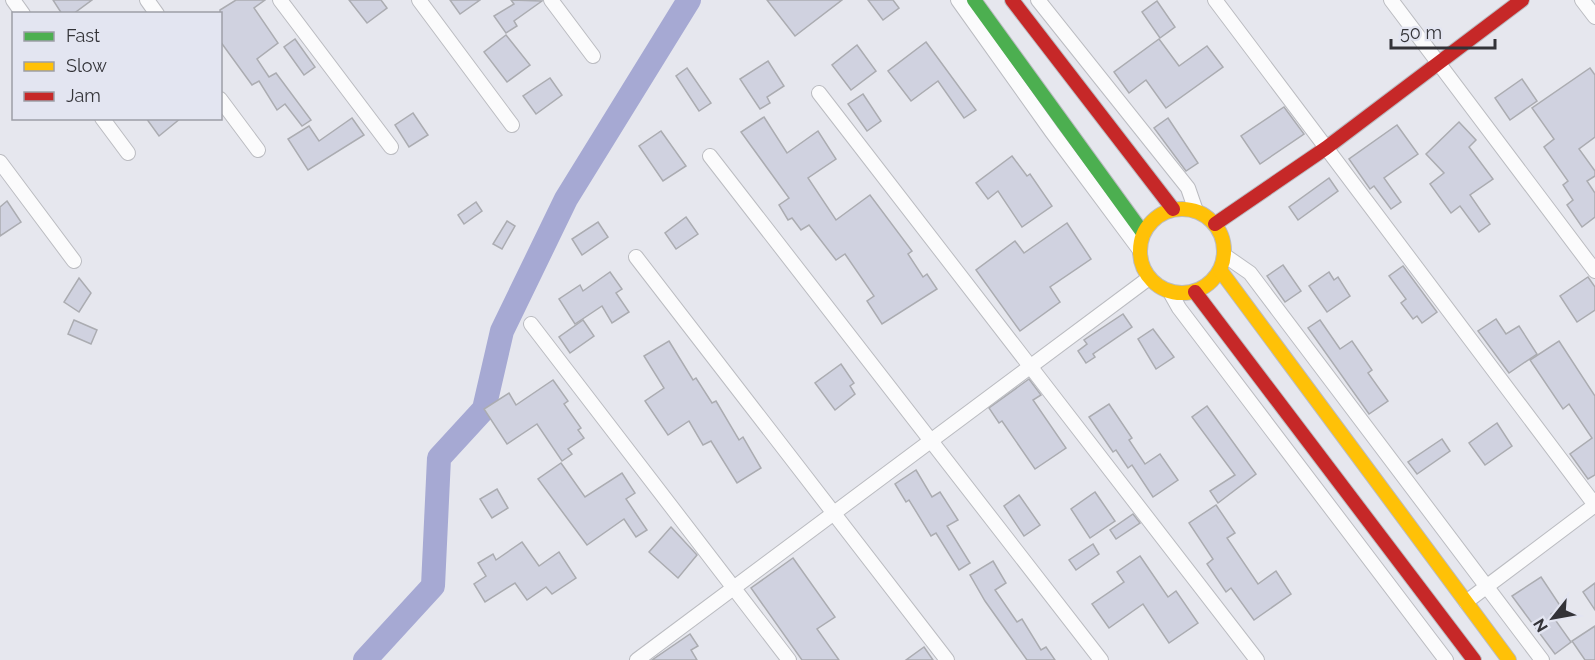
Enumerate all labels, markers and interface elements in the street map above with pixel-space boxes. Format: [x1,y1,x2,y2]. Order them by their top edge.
legend [12,12,222,120]
scale bar [1391,12,1494,50]
text: 50 m [1400,22,1442,43]
text: Fast [66,25,100,46]
text: Slow [66,55,107,76]
text: Jam [66,85,101,106]
north arrow [1523,588,1583,648]
text: N [1529,615,1552,636]

